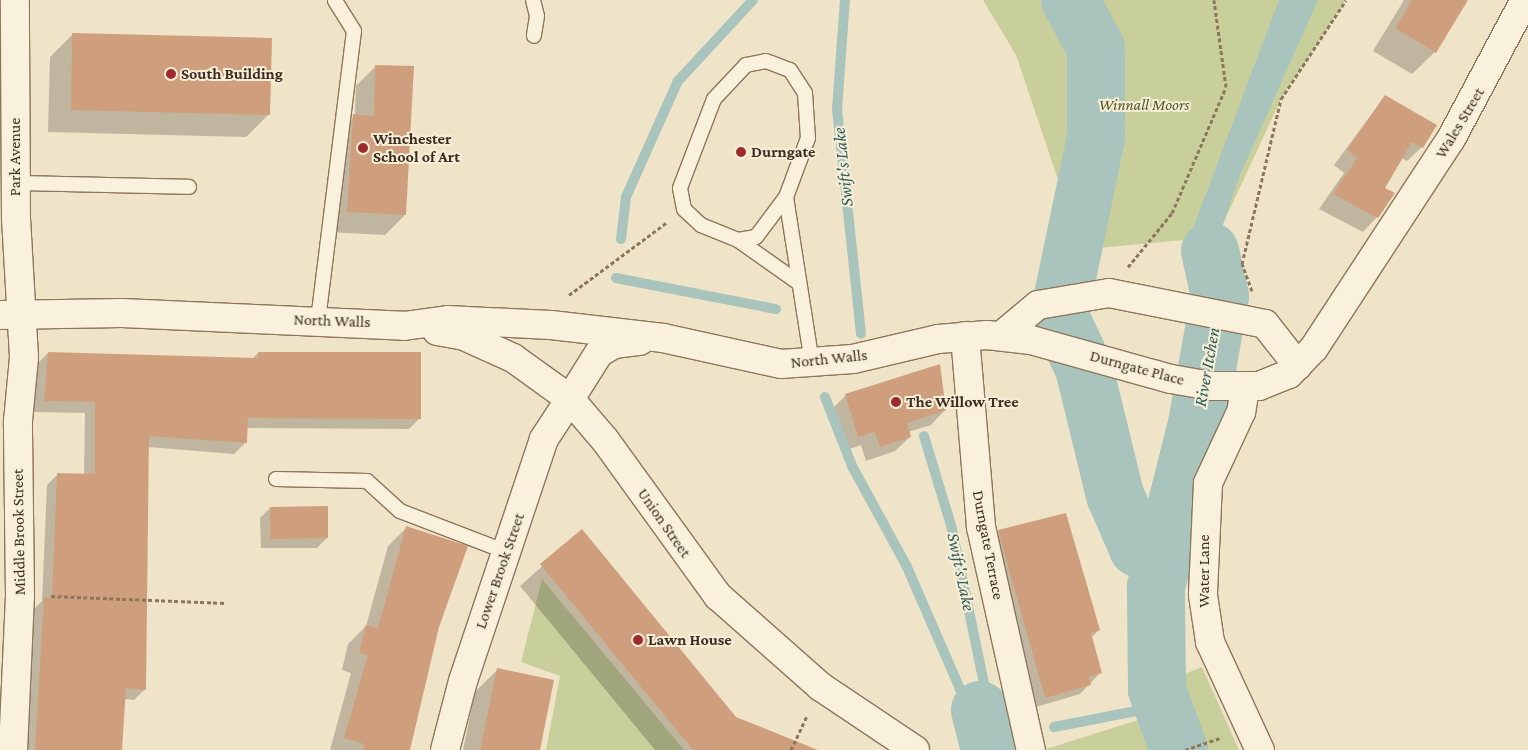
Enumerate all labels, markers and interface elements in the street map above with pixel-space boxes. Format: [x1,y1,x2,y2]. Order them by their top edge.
place label: South Building [181,64,283,84]
marker: South Building [165,68,177,80]
street label: Wales Street [1431,84,1489,162]
park label: Winnall Moors [1099,95,1189,115]
street label: Park Avenue [5,118,25,196]
water label: Swift's Lake [828,126,858,208]
place label: Winchester School of Art [373,129,460,167]
marker: Winchester School of Art [357,142,369,154]
place label: Durngate [751,142,816,162]
marker: Durngate [735,146,747,158]
street label: North Walls [293,310,371,332]
water label: River Itchen [1189,326,1225,408]
street label: North Walls [790,345,868,373]
street label: Durngate Place [1088,346,1186,390]
place label: The Willow Tree [906,392,1019,412]
marker: The Willow Tree [890,396,902,408]
street label: Middle Brook Street [8,469,30,595]
street label: Union Street [633,485,695,561]
street label: Durngate Terrace [968,489,1008,601]
street label: Lower Brook Street [471,511,529,631]
water label: Swift's Lake [942,531,980,613]
street label: Water Lane [1194,534,1214,608]
place label: Lawn House [648,630,732,650]
marker: Lawn House [632,634,644,646]

